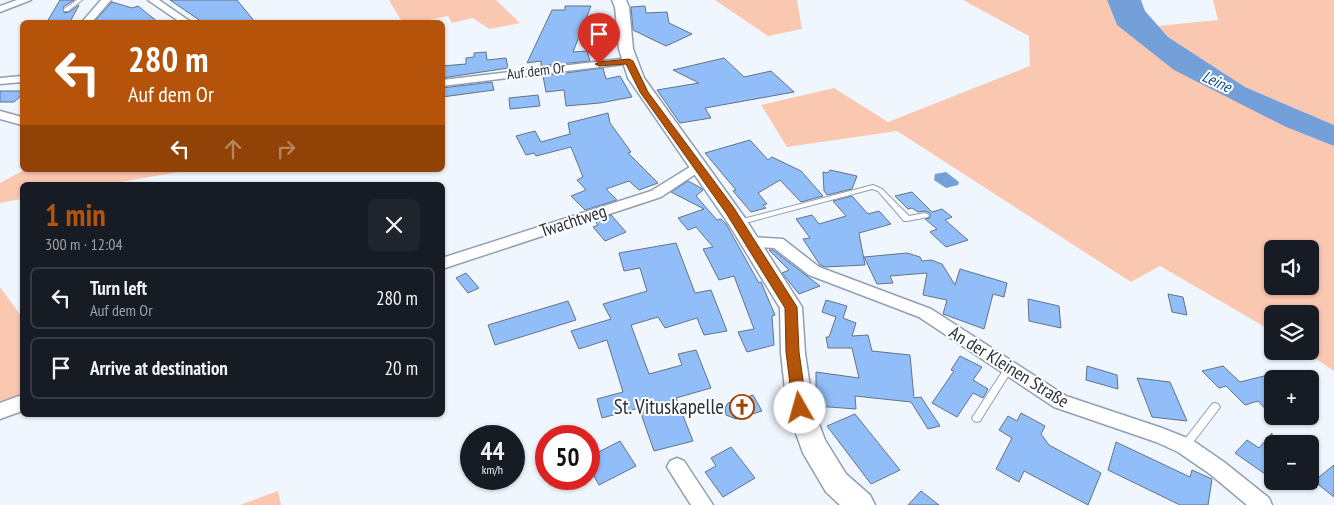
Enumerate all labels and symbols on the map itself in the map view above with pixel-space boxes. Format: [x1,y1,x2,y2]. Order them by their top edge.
pin [578,13,620,64]
street label: Auf dem Or [506,57,567,84]
water label: Leine [1199,66,1236,97]
street label: Twachtweg [537,199,609,242]
street label: An der Kleinen Straße [945,321,1073,413]
position arrow [773,381,825,433]
place label: St. Vituskapelle [614,393,724,420]
church icon: St. Vituskapelle [729,394,755,420]
speed limit sign: 50 [535,425,600,490]

